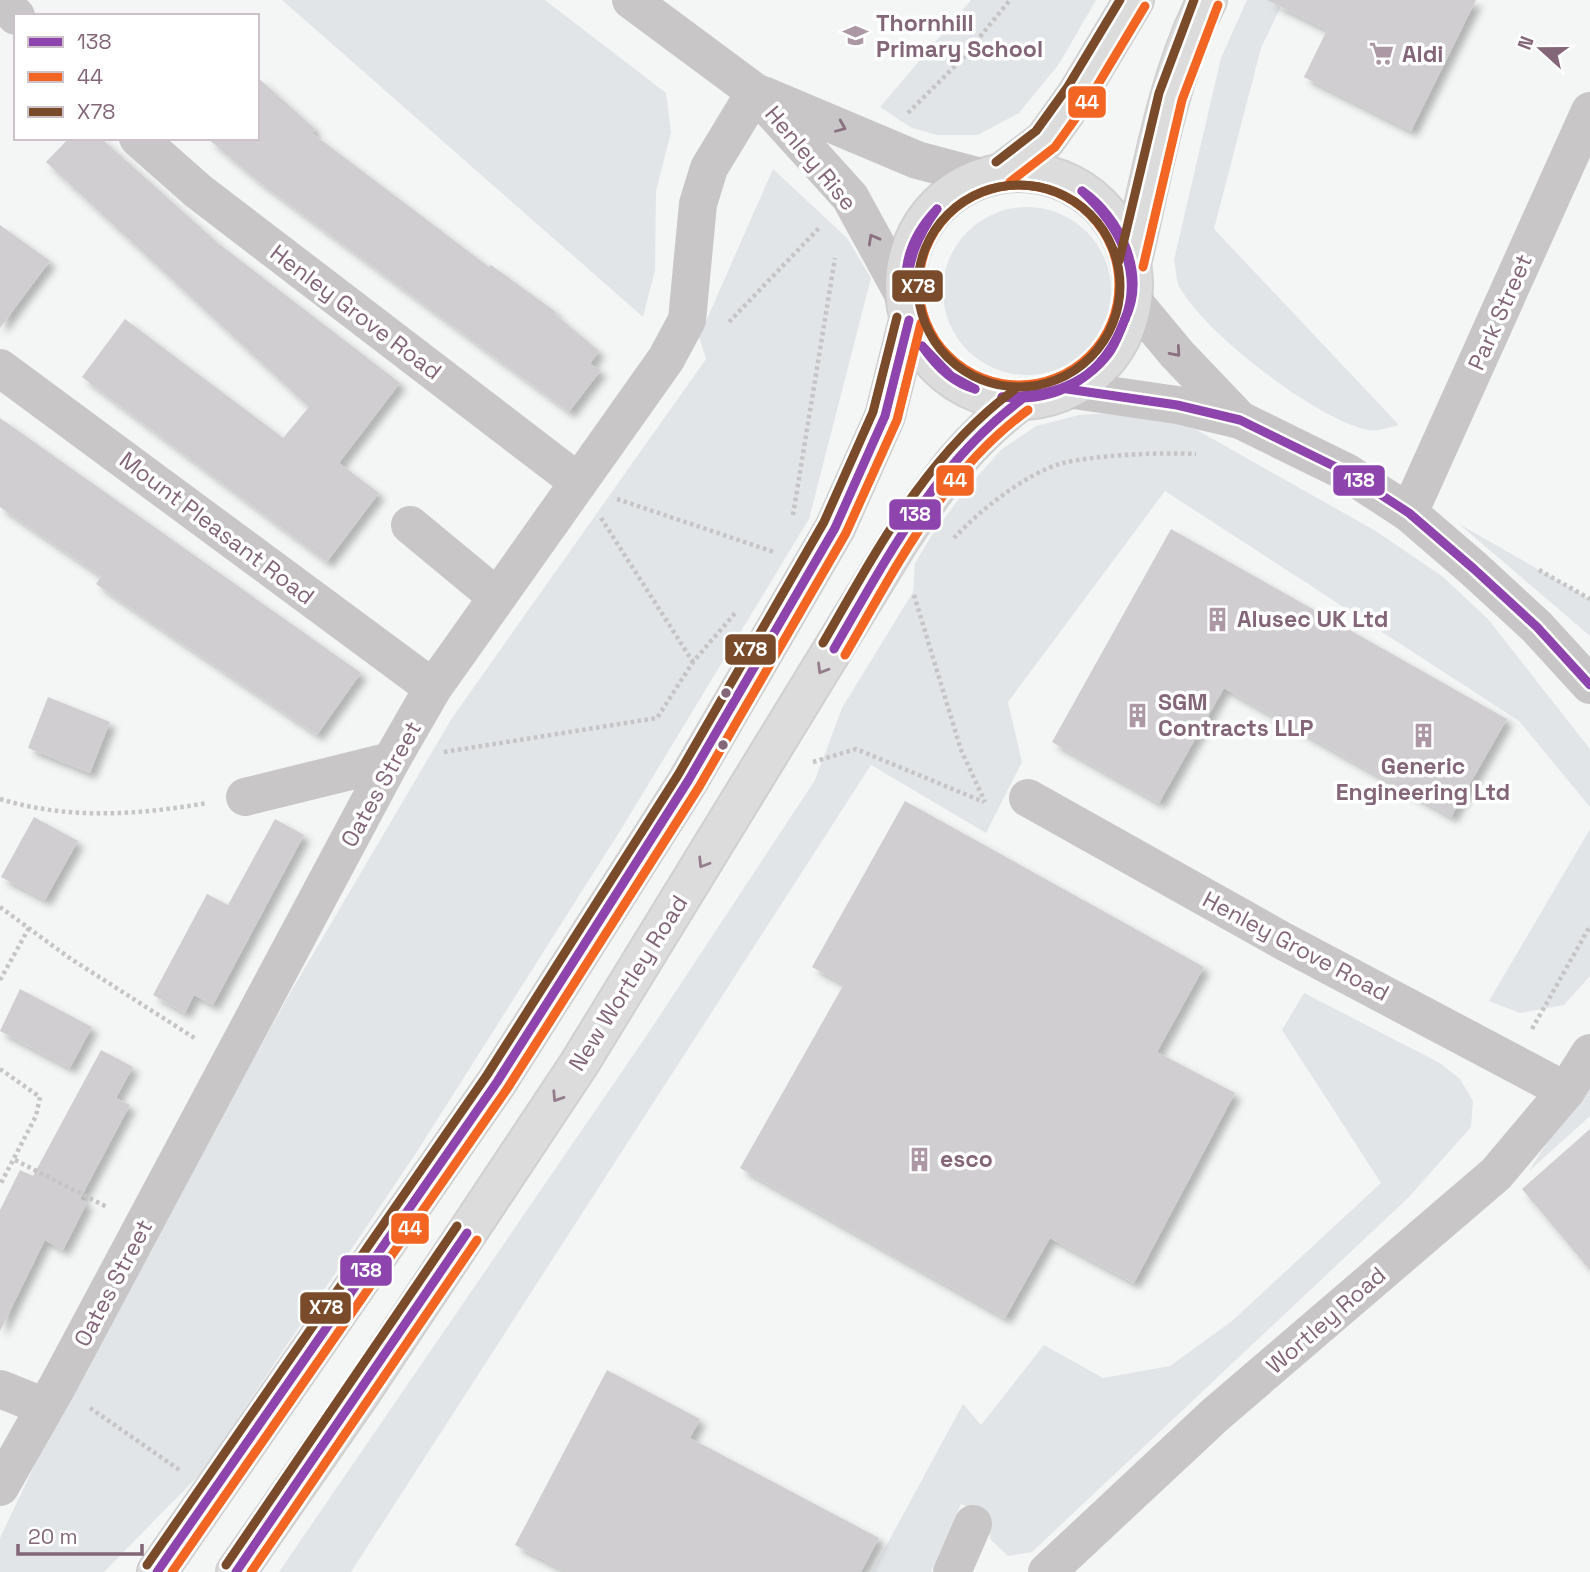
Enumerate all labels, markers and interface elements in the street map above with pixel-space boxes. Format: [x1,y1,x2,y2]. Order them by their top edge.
place label: Thornhill Primary School [876,8,1043,64]
legend [14,14,259,140]
north arrow [1506,14,1576,84]
school or university icon: Thornhill Primary School [842,22,870,50]
text: 138 [77,28,112,55]
text: N [1512,33,1540,54]
place label: Aldi [1402,39,1444,69]
supermarket icon: Aldi [1368,40,1396,68]
text: 44 [77,63,103,90]
line badge: 44 [1067,85,1107,119]
text: 44 [1075,90,1099,115]
text: X78 [77,98,115,125]
street label: Henley Rise [758,99,864,217]
one-way arrow [834,119,846,133]
one-way arrow [868,234,881,246]
street label: Henley Grove Road [264,238,448,386]
street label: Park Street [1461,249,1539,375]
line badge: X78 [891,269,944,303]
text: X78 [901,274,935,299]
one-way arrow [1168,344,1180,357]
street label: Mount Pleasant Road [113,445,321,611]
line badge: 44 [935,464,975,497]
line badge: 138 [1332,464,1386,497]
text: 44 [943,468,967,493]
text: 138 [1343,468,1375,493]
line badge: 138 [888,498,942,531]
text: 138 [899,502,931,527]
place label: Alusec UK Ltd [1237,604,1388,634]
building icon: Alusec UK Ltd [1203,605,1231,633]
line badge: X78 [724,633,777,666]
text: X78 [733,637,767,662]
one-way arrow [818,661,831,674]
unlabelled marker [719,686,733,700]
place label: SGM Contracts LLP [1158,687,1314,743]
building icon: SGM Contracts LLP [1124,701,1152,729]
street label: Oates Street [334,716,428,852]
building icon: Generic Engineering Ltd [1409,722,1437,750]
unlabelled marker [716,738,730,752]
place label: Generic Engineering Ltd [1336,751,1510,807]
one-way arrow [699,855,712,868]
street label: Henley Grove Road [1198,884,1394,1008]
street label: New Wortley Road [562,889,694,1077]
one-way arrow [552,1089,565,1102]
place label: esco [940,1144,993,1174]
building icon: esco [906,1145,934,1173]
line badge: 44 [390,1212,430,1245]
street label: Oates Street [67,1214,159,1352]
text: 44 [398,1216,422,1241]
line badge: 138 [339,1254,393,1287]
text: 138 [350,1258,382,1283]
street label: Wortley Road [1260,1260,1392,1380]
line badge: X78 [299,1291,352,1325]
text: X78 [309,1295,343,1320]
scale bar [18,1512,142,1556]
text: 20 m [28,1523,78,1550]

